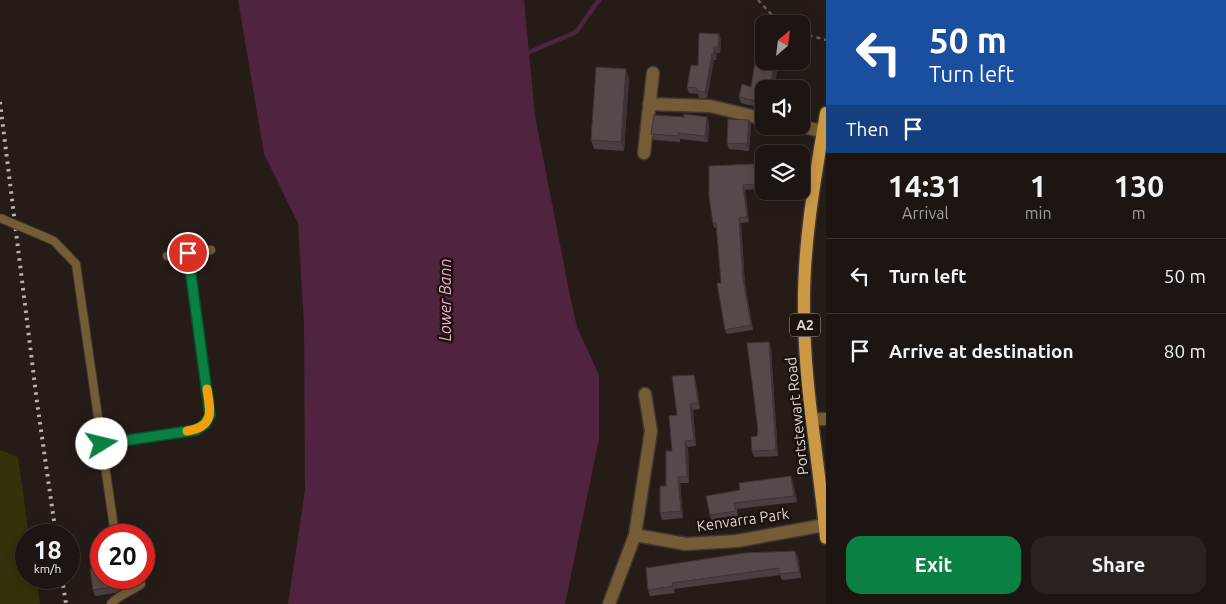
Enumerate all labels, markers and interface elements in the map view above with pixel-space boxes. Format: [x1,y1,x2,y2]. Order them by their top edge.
north arrow [755,15,810,70]
map controls [755,15,810,200]
icon: left [846,20,911,85]
text: 50 m [929,20,1007,60]
text: Turn left [929,61,1014,86]
button: sound [755,80,810,135]
icon: arrive [899,115,927,143]
text: Then [846,118,889,140]
button: layers [755,145,810,200]
text: 14:31 [888,169,963,203]
text: 1 [1030,169,1047,203]
text: 130 [1113,169,1164,203]
text: Arrival [902,204,949,222]
text: min [1025,204,1052,222]
text: m [1132,204,1146,222]
pin [167,232,209,274]
icon: arrive [174,239,202,267]
water label: Lower Bann [436,259,454,341]
icon: left [846,262,874,290]
text: Turn left [889,265,967,287]
text: 50 m [1164,265,1206,287]
road number: A2 [790,314,820,336]
icon: arrive [846,337,874,365]
text: Arrive at destination [889,340,1074,362]
text: 80 m [1164,340,1206,362]
street label: Portstewart Road [782,356,811,476]
position arrow [75,417,127,469]
street label: Kenvarra Park [696,505,791,534]
speed limit sign: 20 [90,524,155,589]
text: 18 [33,536,62,564]
button: Exit [846,536,1021,594]
button: Share [1031,536,1206,594]
text: km/h [34,562,61,575]

